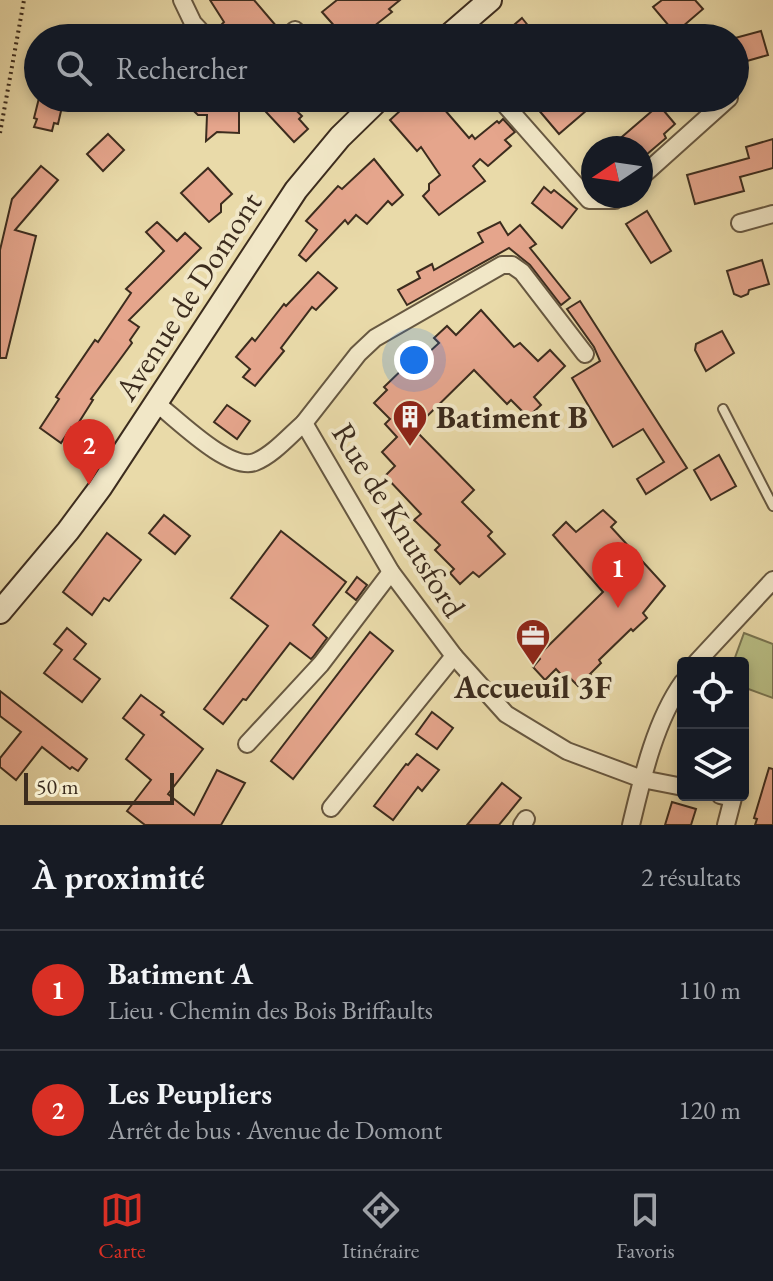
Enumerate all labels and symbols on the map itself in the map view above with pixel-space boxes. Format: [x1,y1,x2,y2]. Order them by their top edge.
north arrow [581,136,653,208]
street label: Avenue de Domont [104,184,271,409]
your location [394,340,434,380]
place label: Batiment B [436,396,588,438]
building icon: Batiment B [391,398,429,448]
street label: Rue de Knutsford [322,415,476,626]
pin: 2 [63,419,115,485]
pin: 1 [592,542,644,608]
office icon: Accueuil 3F [514,617,552,667]
place label: Accueuil 3F [453,666,612,708]
scale bar [24,769,174,805]

